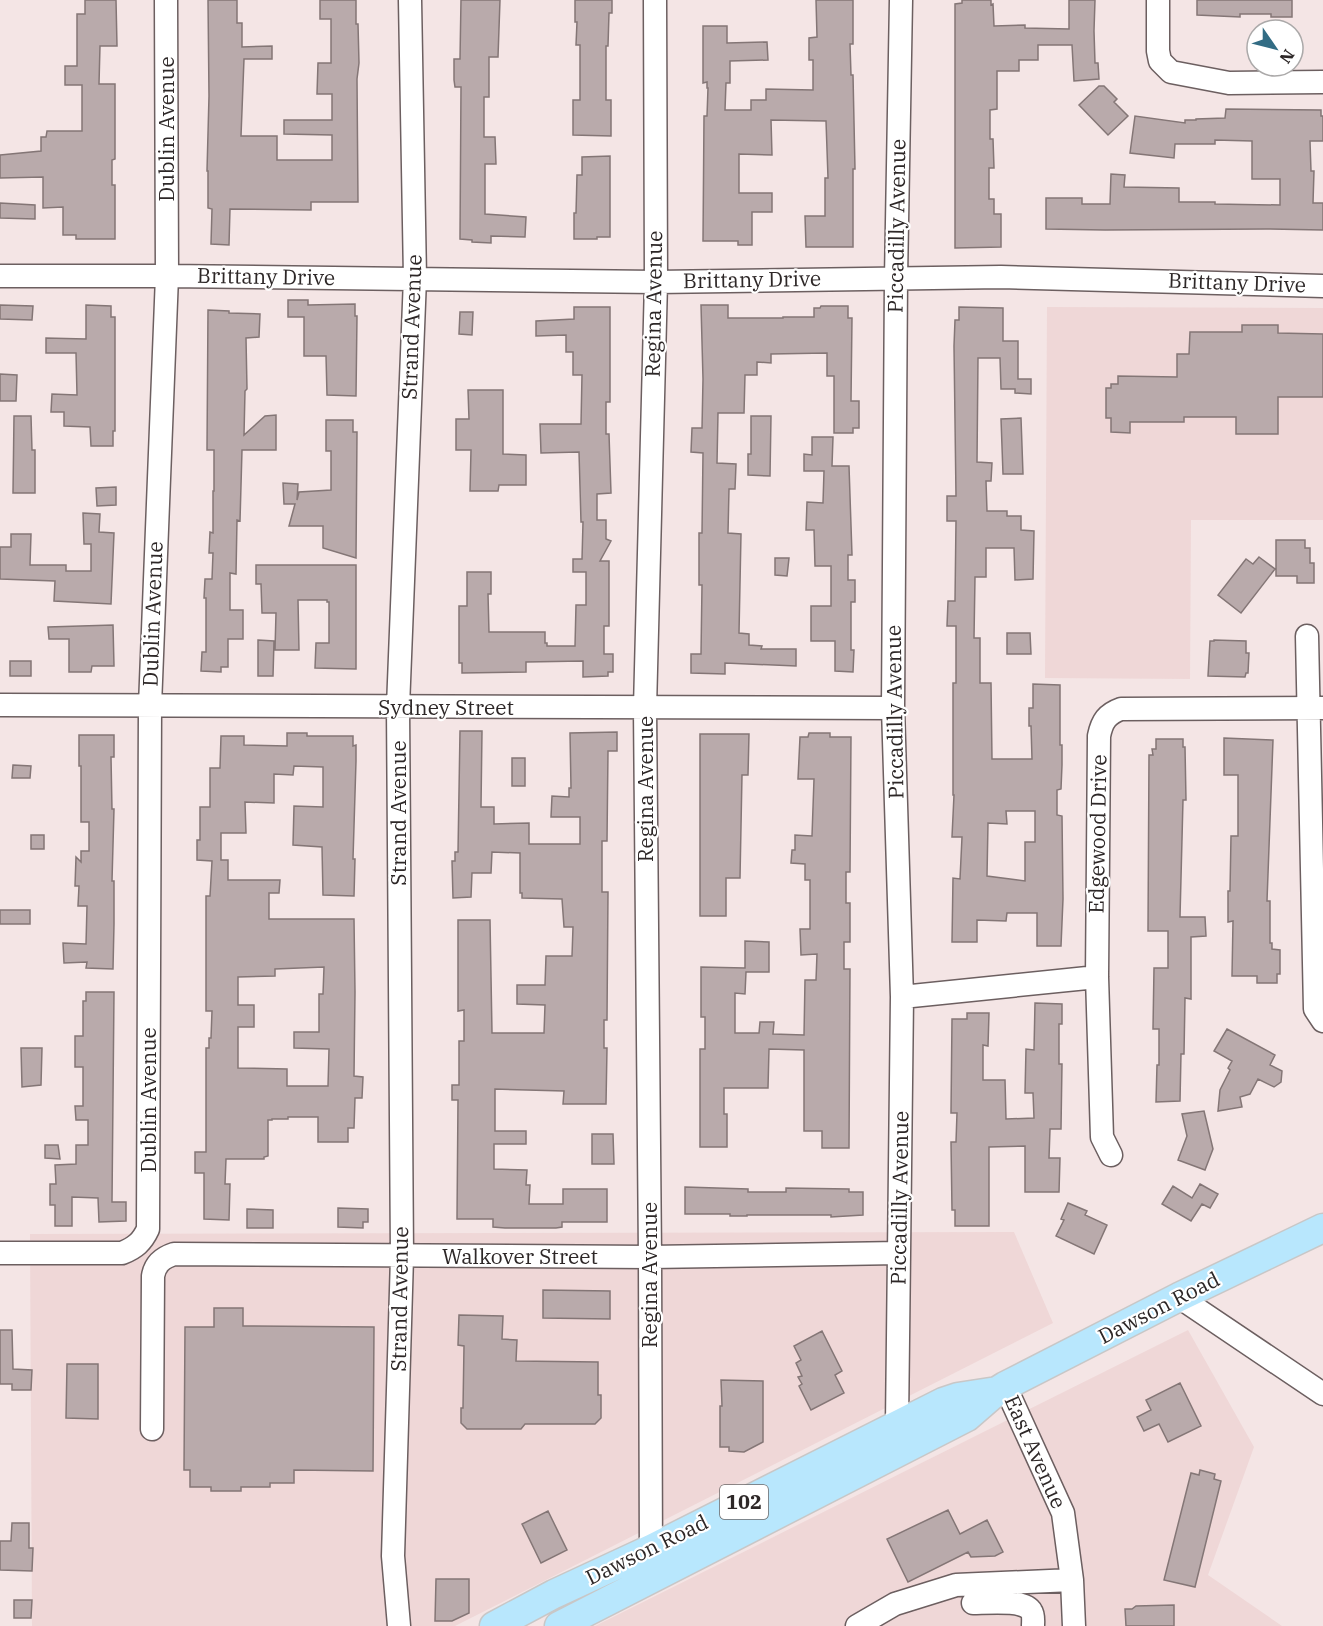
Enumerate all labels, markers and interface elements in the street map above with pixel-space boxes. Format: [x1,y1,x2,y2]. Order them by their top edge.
north arrow [1245,18,1305,78]
text: N [1275,46,1299,68]
street label: Dublin Avenue [152,56,180,202]
street label: Piccadilly Avenue [880,139,912,313]
street label: Regina Avenue [638,230,668,378]
street label: Strand Avenue [394,254,428,400]
street label: Brittany Drive [197,261,335,291]
street label: Brittany Drive [683,264,821,294]
street label: Brittany Drive [1167,266,1307,298]
street label: Dublin Avenue [135,541,169,687]
street label: Piccadilly Avenue [878,625,910,799]
street label: Sydney Street [378,693,514,721]
street label: Regina Avenue [631,716,659,862]
street label: Strand Avenue [384,740,412,886]
street label: Edgewood Drive [1082,754,1112,914]
street label: Dublin Avenue [134,1027,162,1173]
street label: Piccadilly Avenue [883,1111,915,1285]
street label: Regina Avenue [635,1202,663,1348]
street label: Strand Avenue [384,1226,414,1372]
street label: Walkover Street [442,1242,598,1270]
street label: Dawson Road [1093,1264,1224,1350]
street label: East Avenue [998,1391,1073,1513]
road number: 102 [720,1485,768,1519]
street label: Dawson Road [581,1507,713,1591]

